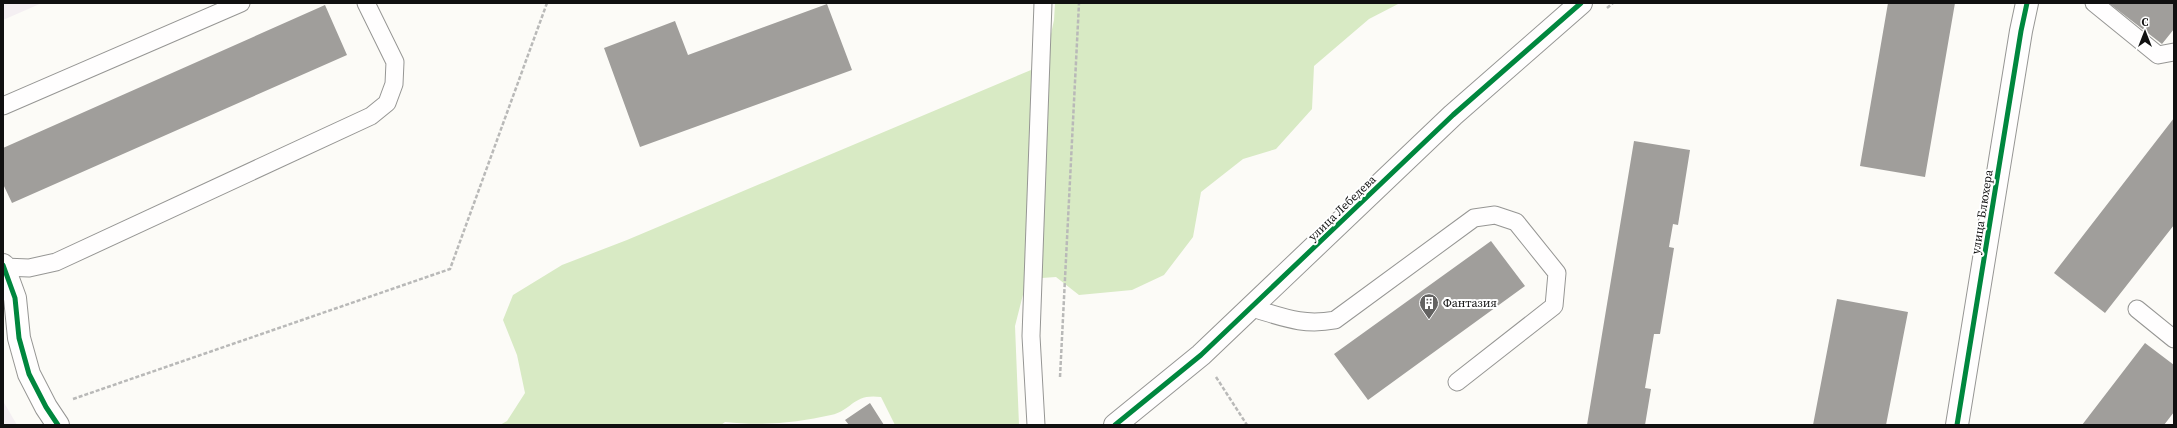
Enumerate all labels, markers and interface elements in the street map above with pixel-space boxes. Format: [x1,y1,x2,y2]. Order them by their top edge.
north arrow [2125,12,2165,52]
text: С [2142,15,2149,30]
street label: улица Блюхера [1967,168,1997,255]
street label: улица Лебедева [1305,171,1380,244]
building icon: Фантазия [1418,292,1440,320]
place label: Фантазия [1443,295,1497,311]

